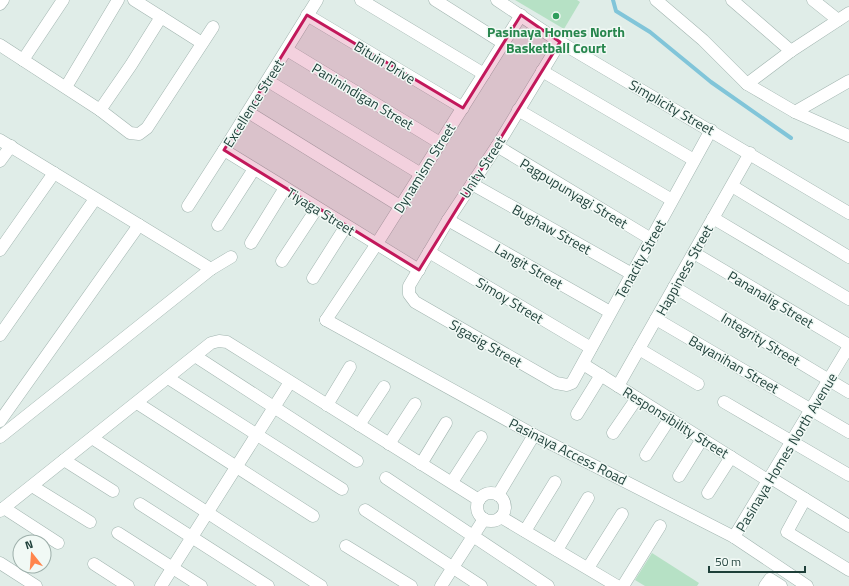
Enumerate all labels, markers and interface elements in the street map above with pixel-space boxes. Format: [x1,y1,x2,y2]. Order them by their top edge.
marker: Pasinaya Homes North Basketball Court [551,11,561,21]
place label: Pasinaya Homes North Basketball Court [487,21,625,58]
street label: Bituin Drive [350,35,420,89]
street label: Excellence Street [218,55,289,151]
street label: Paninindigan Street [308,57,418,135]
street label: Simplicity Street [625,74,719,140]
street label: Dynamism Street [388,119,460,217]
street label: Unity Street [454,132,510,202]
street label: Pagpupunyagi Street [516,152,632,234]
street label: Tiyaga Street [283,182,359,240]
street label: Bughaw Street [509,199,595,259]
street label: Tenacity Street [610,215,670,302]
street label: Happiness Street [650,221,718,319]
street label: Langit Street [491,238,567,294]
street label: Pananalig Street [724,265,818,333]
street label: Simoy Street [472,272,548,328]
street label: Integrity Street [718,307,805,371]
street label: Sigasig Street [446,314,526,372]
street label: Bayanihan Street [685,330,783,398]
street label: Pasinaya Homes North Avenue [730,369,842,535]
street label: Responsibility Street [619,381,733,463]
street label: Pasinaya Access Road [505,412,631,490]
north arrow [12,534,52,574]
text: N [23,536,35,553]
scale bar [709,548,805,574]
text: 50 m [715,552,741,571]

